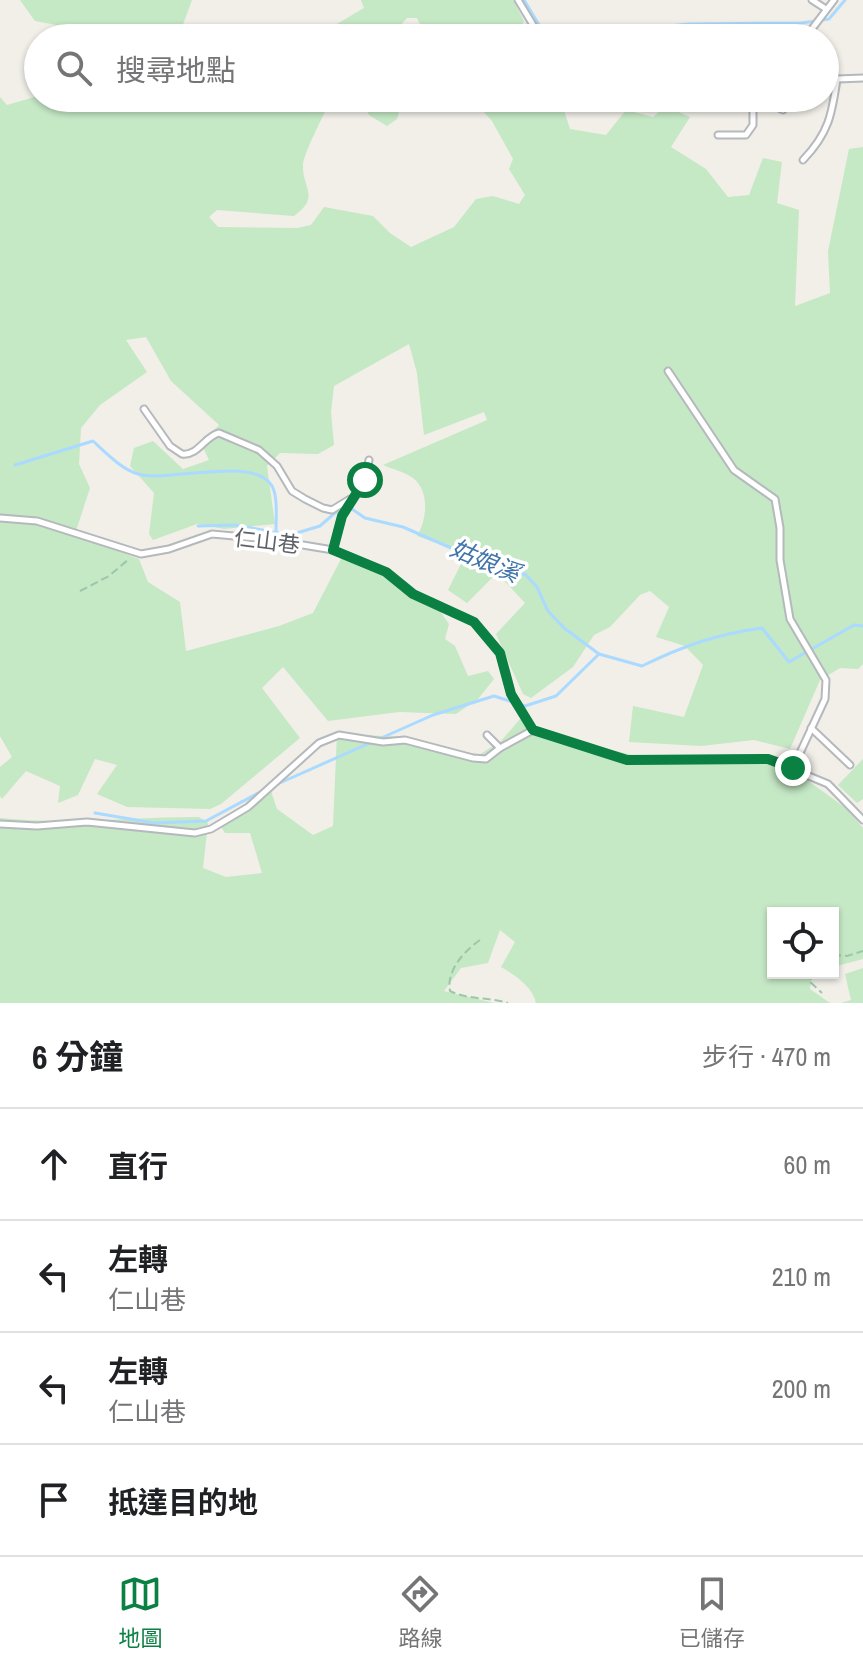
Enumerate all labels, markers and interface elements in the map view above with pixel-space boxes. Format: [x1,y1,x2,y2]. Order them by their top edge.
search box [24,24,839,112]
icon: search [52,46,96,90]
text: 搜尋地點 [116,50,236,90]
route start [347,462,383,498]
street label: 仁山巷 [232,522,302,560]
water label: 姑娘溪 [446,531,528,590]
route end [775,750,811,786]
map controls [767,907,839,979]
button: locate [767,907,839,979]
text: 6 分鐘 [32,1034,123,1080]
text: 步行 · 470 m [702,1039,831,1074]
icon: ahead [32,1142,76,1186]
text: 直行 [108,1146,168,1186]
text: 60 m [784,1147,831,1182]
text: 左轉 [108,1239,168,1279]
icon: left [32,1254,76,1298]
text: 210 m [772,1259,831,1294]
text: 仁山巷 [108,1282,186,1317]
text: 左轉 [108,1351,168,1391]
icon: left [32,1366,76,1410]
text: 200 m [772,1371,831,1406]
text: 仁山巷 [108,1394,186,1429]
icon: arrive [32,1478,76,1522]
text: 抵達目的地 [108,1482,258,1522]
tab: 地圖 [118,1572,162,1653]
tab: 路線 [398,1572,443,1653]
tab: 已儲存 [679,1572,745,1653]

